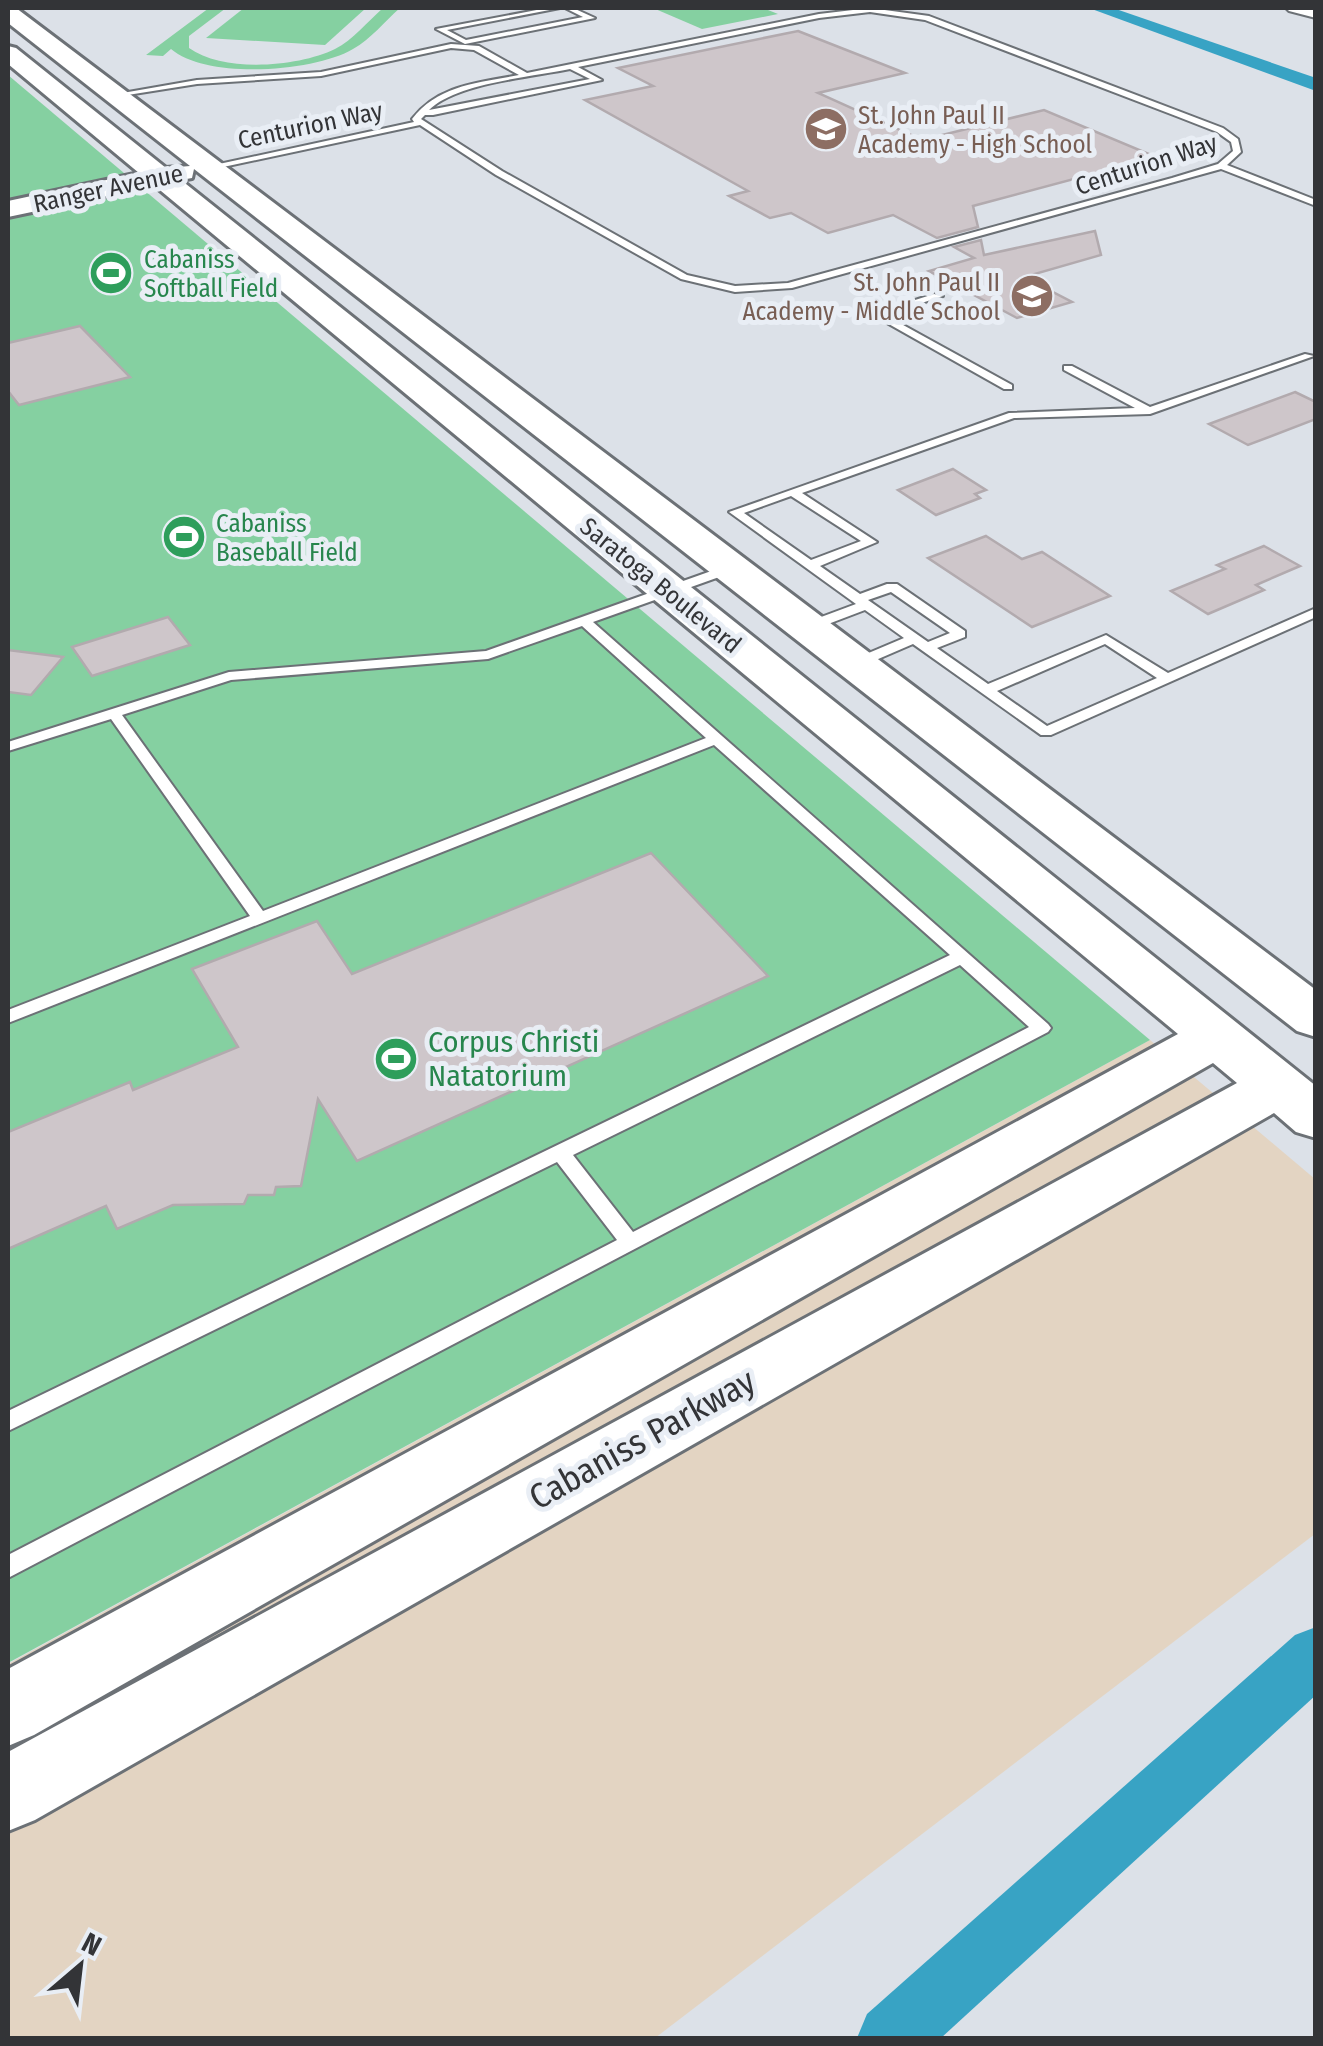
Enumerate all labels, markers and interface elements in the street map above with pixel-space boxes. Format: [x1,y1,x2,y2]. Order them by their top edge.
street label: Centurion Way [235,96,385,156]
place label: St. John Paul II Academy - High School [858,101,1093,160]
school or university icon: St. John Paul II Academy - High School [803,106,849,152]
street label: Centurion Way [1072,128,1221,202]
street label: Ranger Avenue [31,158,186,219]
place label: Cabaniss Softball Field [144,245,278,304]
sports icon: Cabaniss Softball Field [88,250,134,296]
place label: St. John Paul II Academy - Middle School [742,268,1000,327]
school or university icon: St. John Paul II Academy - Middle School [1009,273,1055,319]
place label: Cabaniss Baseball Field [216,509,358,568]
street label: Saratoga Boulevard [574,512,747,660]
sports icon: Cabaniss Baseball Field [161,514,207,560]
place label: Corpus Christi Natatorium [428,1024,599,1094]
sports icon: Corpus Christi Natatorium [373,1036,419,1082]
street label: Cabaniss Parkway [522,1359,763,1518]
north arrow [30,1916,130,2016]
text: N [76,1926,107,1963]

